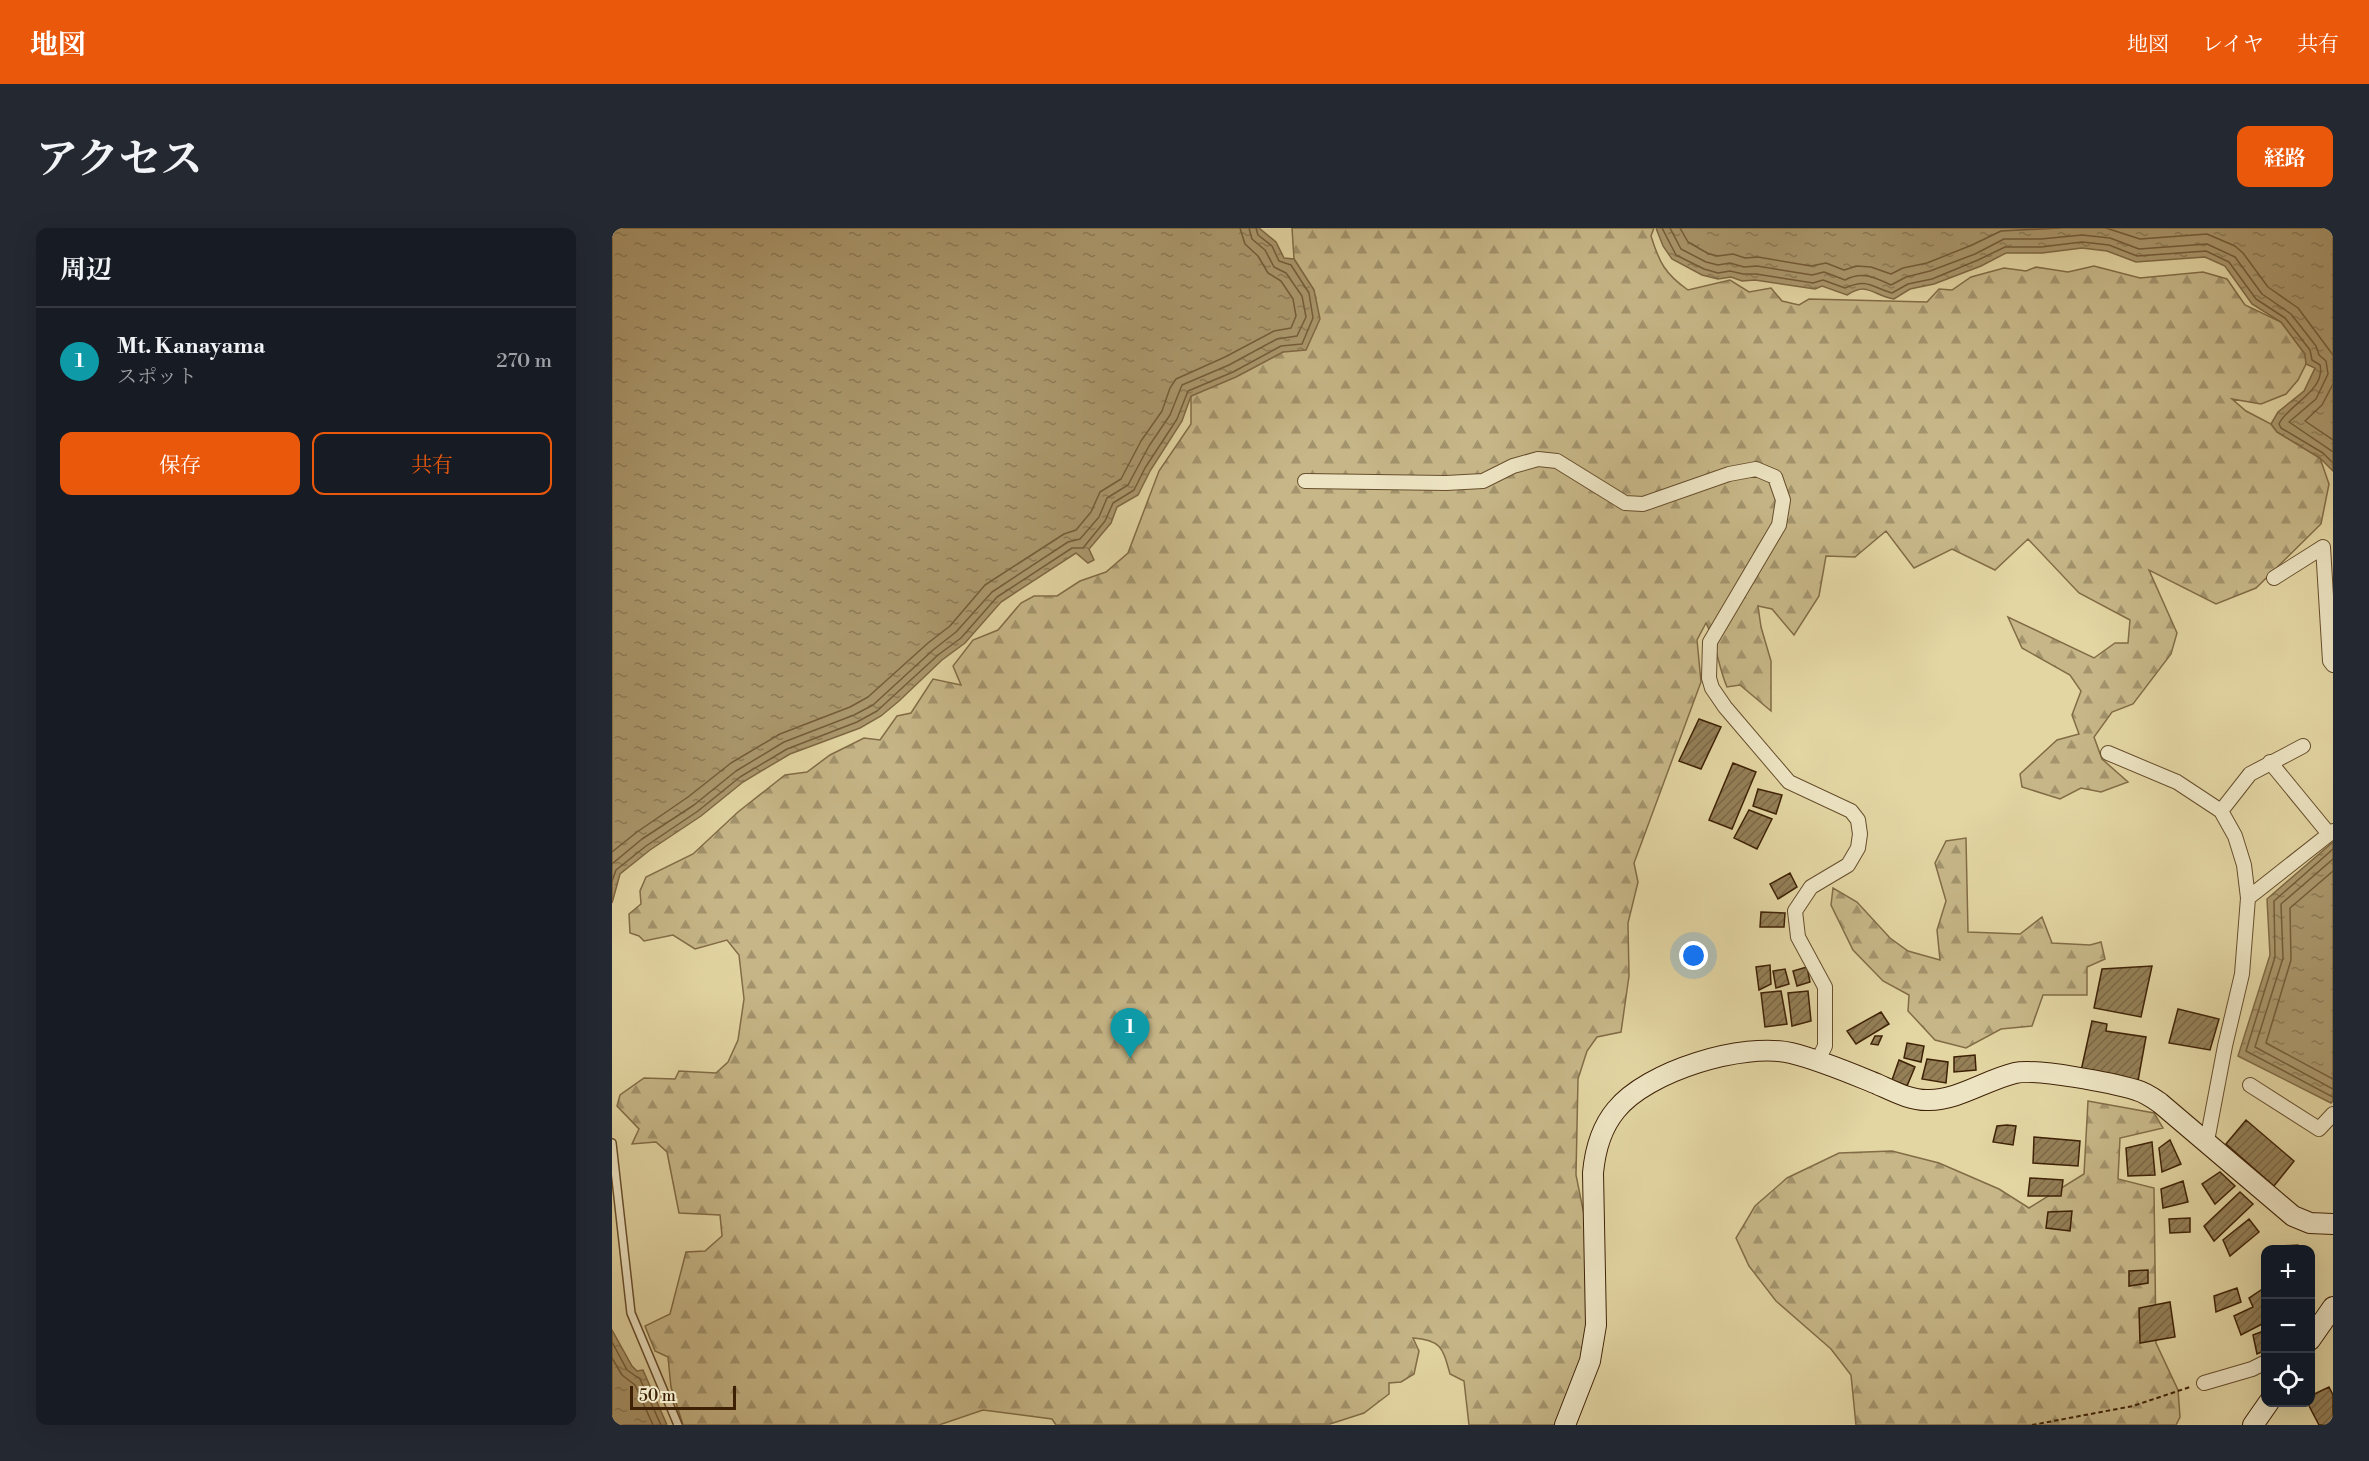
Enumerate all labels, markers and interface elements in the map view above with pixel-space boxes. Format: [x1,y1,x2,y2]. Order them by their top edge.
text: 地図 [30,28,86,63]
text: 地図 [2127,32,2169,58]
text: レイヤ [2202,32,2264,58]
text: 共有 [2297,32,2339,58]
button: 経路 [2237,126,2333,187]
text: アクセス [36,134,203,187]
text: 周辺 [60,254,112,286]
text: Mt. Kanayama [117,333,265,360]
text: 1 [75,349,84,374]
text: 270 m [496,349,552,374]
text: スポット [117,365,197,390]
button: 保存 [60,432,300,495]
button: 共有 [312,432,552,495]
your location [1679,941,1708,970]
pin: 1 [1110,1008,1150,1058]
map controls [2261,1245,2315,1407]
button: + [2261,1245,2315,1299]
button: − [2261,1299,2315,1353]
button: locate [2261,1353,2315,1407]
scale bar [630,1383,736,1410]
text: 50 m [639,1386,676,1406]

